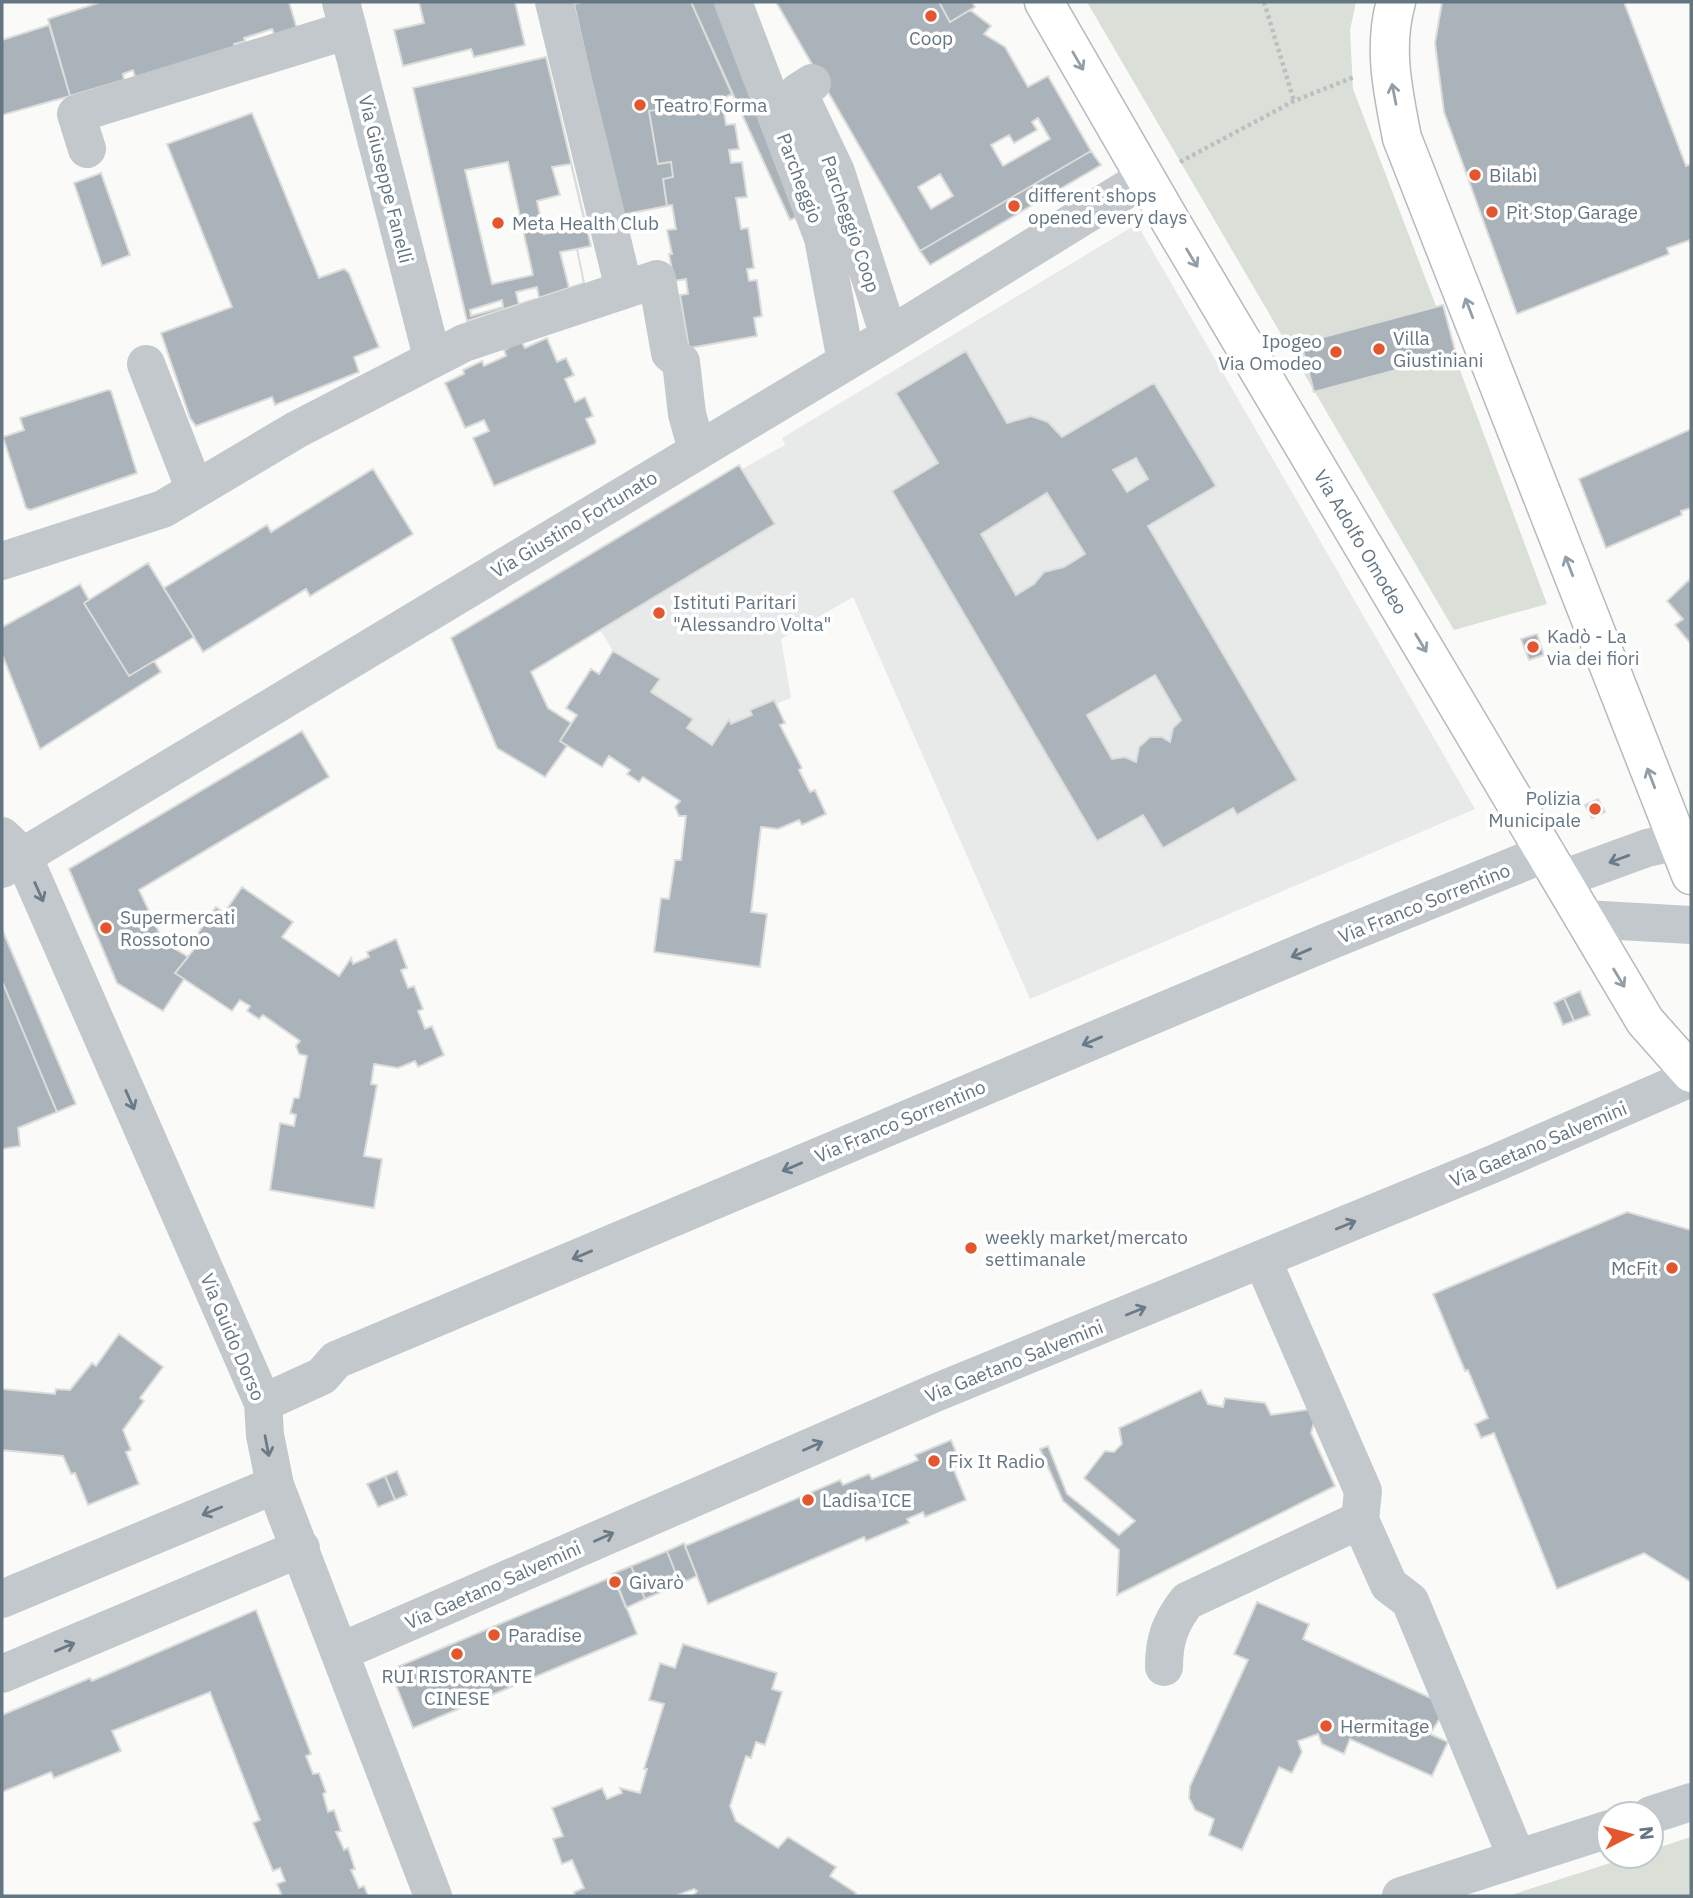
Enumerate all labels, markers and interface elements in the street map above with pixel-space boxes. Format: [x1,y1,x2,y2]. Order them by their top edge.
marker: Coop [923,8,939,24]
place label: Coop [909,26,953,50]
one-way arrow [1072,50,1085,71]
one-way arrow [1386,83,1400,106]
street label: Via Giuseppe Fanelli [353,92,419,266]
place label: Teatro Forma [654,93,767,117]
marker: Teatro Forma [632,97,648,113]
street label: Parcheggio [772,130,828,226]
street label: Parcheggio Coop [816,152,886,296]
place label: Bilabì [1489,163,1537,187]
marker: Bilabì [1467,167,1483,183]
place label: different shops opened every days [1028,183,1188,229]
marker: different shops opened every days [1006,198,1022,214]
place label: Pit Stop Garage [1506,200,1638,224]
marker: Pit Stop Garage [1484,204,1500,220]
place label: Meta Health Club [512,211,659,235]
marker: Meta Health Club [490,215,506,231]
one-way arrow [1185,247,1199,267]
one-way arrow [1461,298,1474,320]
place label: Villa Giustiniani [1393,326,1484,372]
place label: Ipogeo Via Omodeo [1218,329,1322,375]
marker: Villa Giustiniani [1371,341,1387,357]
marker: Ipogeo Via Omodeo [1328,344,1344,360]
street label: Via Giustino Fortunato [487,465,661,583]
street label: Via Adolfo Omodeo [1309,465,1413,619]
one-way arrow [1561,556,1574,578]
place label: Istituti Paritari "Alessandro Volta" [673,590,831,636]
marker: Istituti Paritari "Alessandro Volta" [651,605,667,621]
place label: Kadò - La via dei fiori [1547,624,1640,670]
one-way arrow [1414,632,1428,652]
marker: Kadò - La via dei fiori [1525,639,1541,655]
one-way arrow [1644,768,1656,790]
place label: Polizia Municipale [1488,786,1581,832]
marker: Polizia Municipale [1587,801,1603,817]
one-way arrow [1609,853,1631,866]
street label: Via Franco Sorrentino [1335,858,1513,948]
one-way arrow [33,881,46,902]
place label: Supermercati Rossotono [120,905,235,951]
marker: Supermercati Rossotono [98,920,114,936]
one-way arrow [1291,947,1313,960]
one-way arrow [1612,967,1626,987]
one-way arrow [1081,1035,1103,1048]
street label: Via Franco Sorrentino [811,1074,989,1168]
one-way arrow [124,1089,137,1110]
street label: Via Gaetano Salvemini [1446,1096,1630,1192]
one-way arrow [781,1161,803,1174]
one-way arrow [1335,1217,1357,1230]
place label: weekly market/mercato settimanale [985,1225,1188,1271]
marker: weekly market/mercato settimanale [963,1240,979,1256]
one-way arrow [572,1250,593,1263]
place label: McFit [1611,1256,1658,1280]
marker: McFit [1664,1260,1680,1276]
street label: Via Guido Dorso [195,1270,271,1404]
one-way arrow [1124,1303,1146,1316]
street label: Via Gaetano Salvemini [921,1314,1107,1408]
one-way arrow [261,1434,275,1457]
one-way arrow [802,1439,823,1452]
place label: Fix It Radio [948,1449,1045,1473]
marker: Fix It Radio [926,1453,942,1469]
place label: Ladisa ICE [822,1488,912,1512]
marker: Ladisa ICE [800,1492,816,1508]
one-way arrow [202,1505,223,1518]
one-way arrow [593,1530,615,1543]
street label: Via Gaetano Salvemini [401,1535,585,1635]
place label: Givarò [629,1570,684,1594]
marker: Givarò [607,1574,623,1590]
place label: Paradise [508,1623,582,1647]
marker: Paradise [486,1627,502,1643]
one-way arrow [53,1640,75,1653]
marker: RUI RISTORANTE CINESE [449,1646,465,1662]
place label: RUI RISTORANTE CINESE [381,1664,533,1710]
place label: Hermitage [1340,1714,1429,1738]
marker: Hermitage [1318,1718,1334,1734]
north arrow [1595,1800,1665,1870]
text: N [1634,1825,1660,1841]

